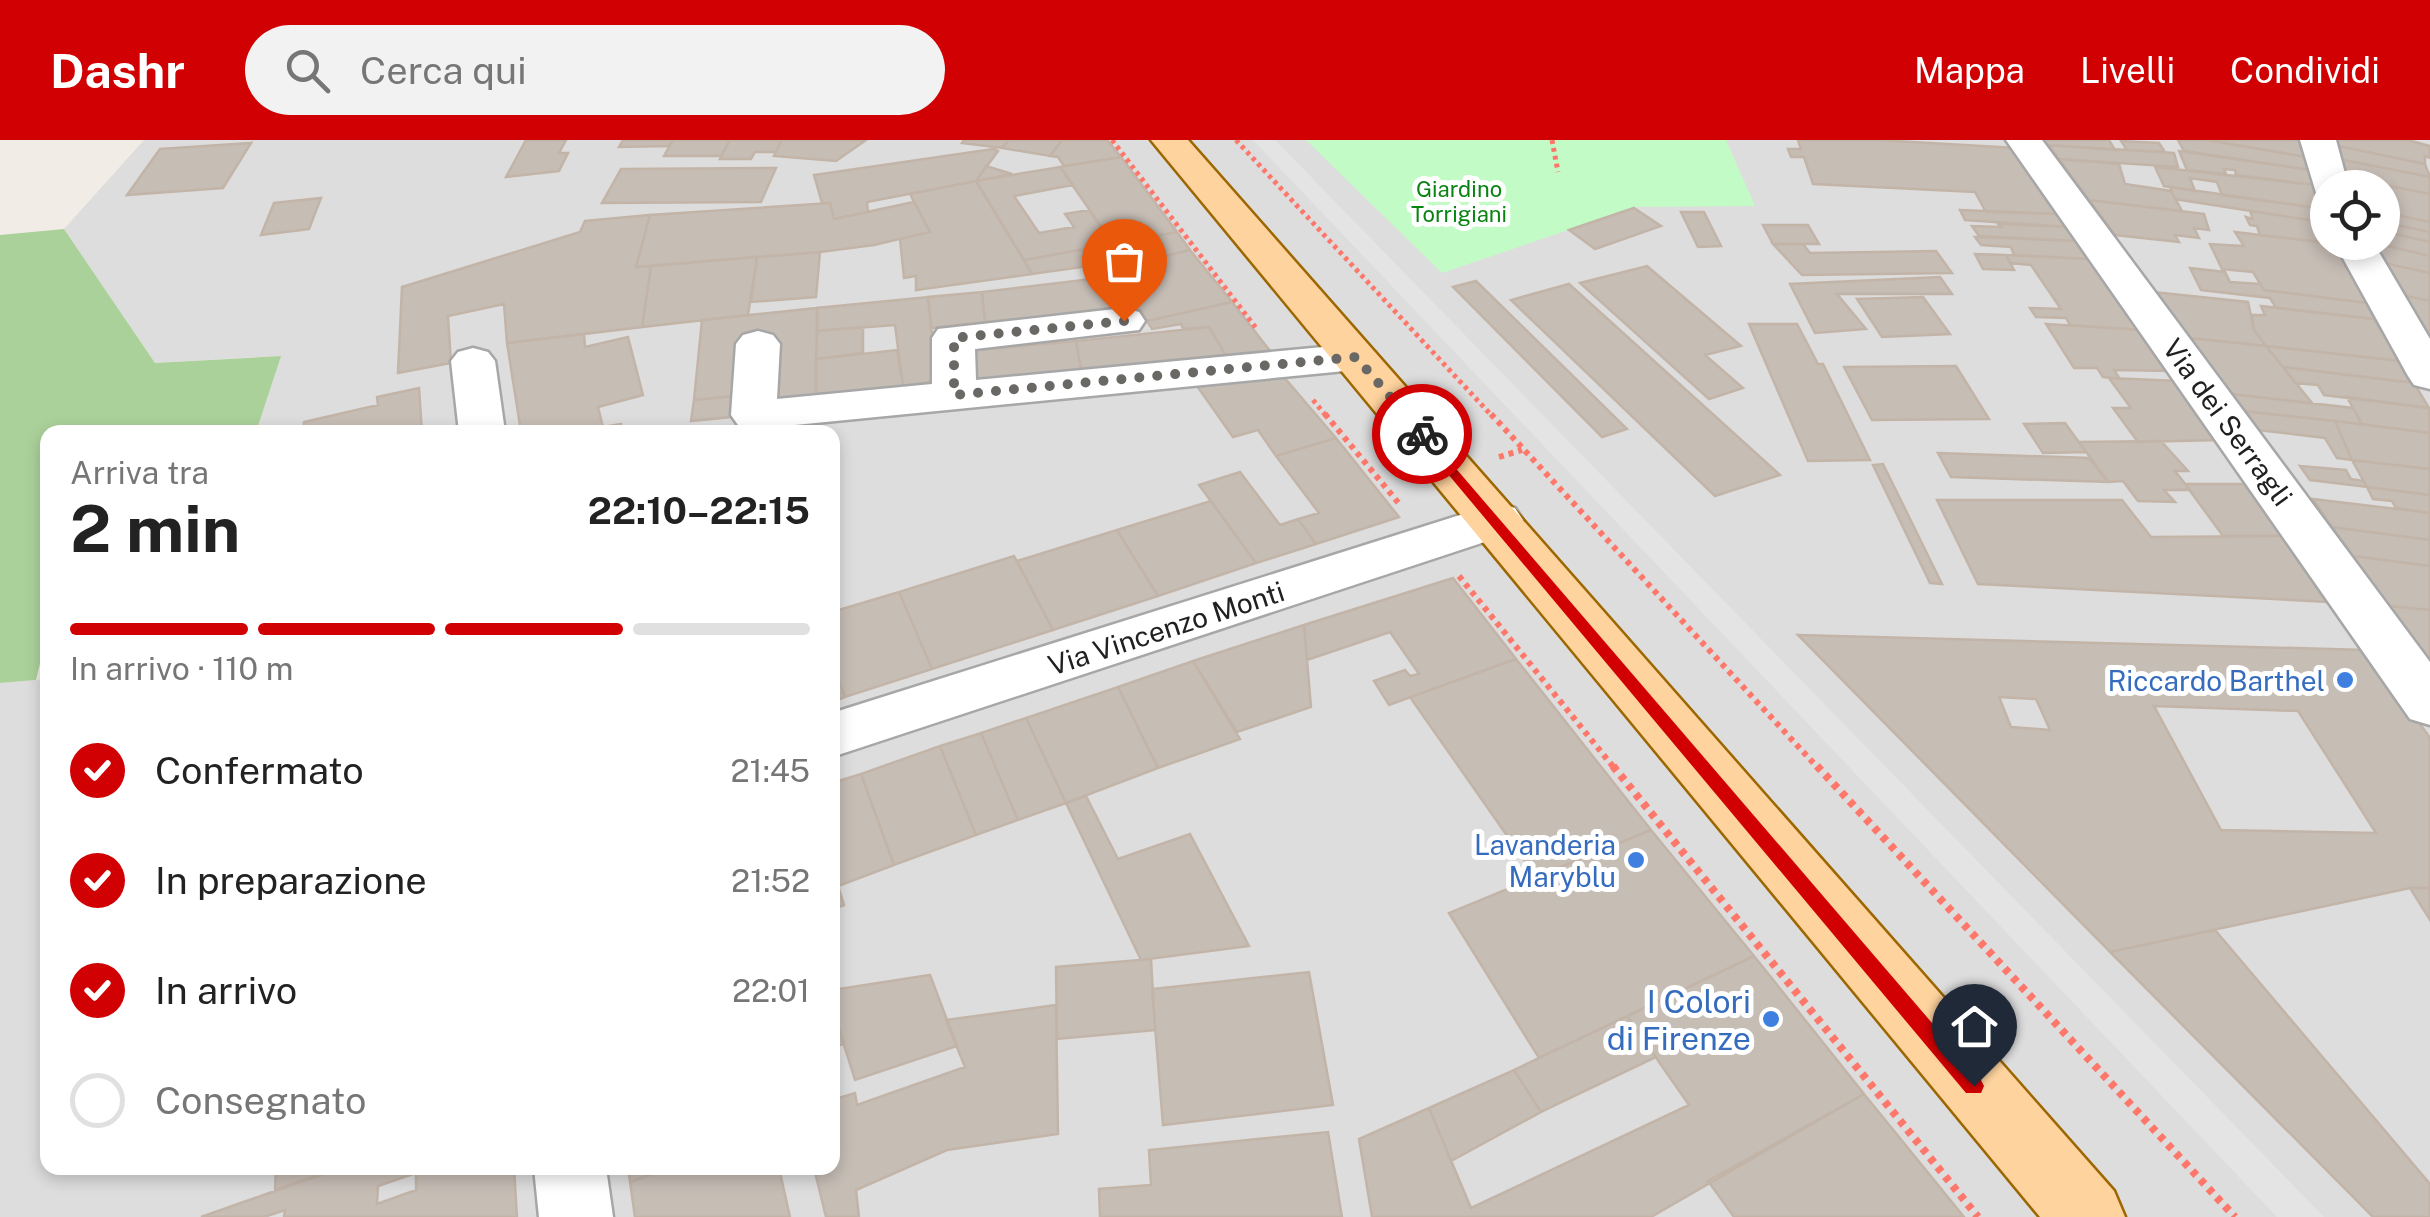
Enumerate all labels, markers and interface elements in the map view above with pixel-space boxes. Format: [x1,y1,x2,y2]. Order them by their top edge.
search box [245,25,945,115]
text: Dashr [50,42,185,99]
icon: search [280,43,335,98]
text: Cerca qui [360,48,527,93]
text: Mappa [1914,50,2025,91]
text: Livelli [2080,50,2175,91]
text: Condividi [2230,50,2380,91]
map controls [2310,170,2400,260]
button: locate [2310,170,2400,260]
park label: Giardino Torrigiani [1411,176,1507,227]
pin [1082,219,1167,322]
icon: bag [1097,234,1152,289]
street label: Via dei Serragli [2156,332,2300,512]
courier [1372,384,1472,484]
icon: bike [1395,407,1450,462]
text: Arriva tra [70,454,209,491]
text: 22:10–22:15 [588,488,810,533]
text: 2 min [70,490,240,567]
street label: Via Vincenzo Monti [1044,574,1288,682]
text: In arrivo · 110 m [70,650,293,687]
place label: Riccardo Barthel [2108,664,2325,697]
marker: Riccardo Barthel [2334,669,2356,691]
icon: check [70,743,125,798]
text: Confermato [155,748,364,793]
text: 21:45 [731,752,810,789]
place label: Lavanderia Maryblu [1474,828,1616,893]
marker: Lavanderia Maryblu [1625,849,1647,871]
icon: check [70,853,125,908]
text: In preparazione [155,858,427,903]
text: 21:52 [731,862,810,899]
icon: check [70,963,125,1018]
text: In arrivo [155,968,297,1013]
text: 22:01 [732,972,810,1009]
place label: I Colori di Firenze [1607,983,1751,1057]
pin [1932,984,2017,1087]
icon: home [1947,999,2002,1054]
marker: I Colori di Firenze [1760,1008,1782,1030]
text: Consegnato [155,1078,366,1123]

